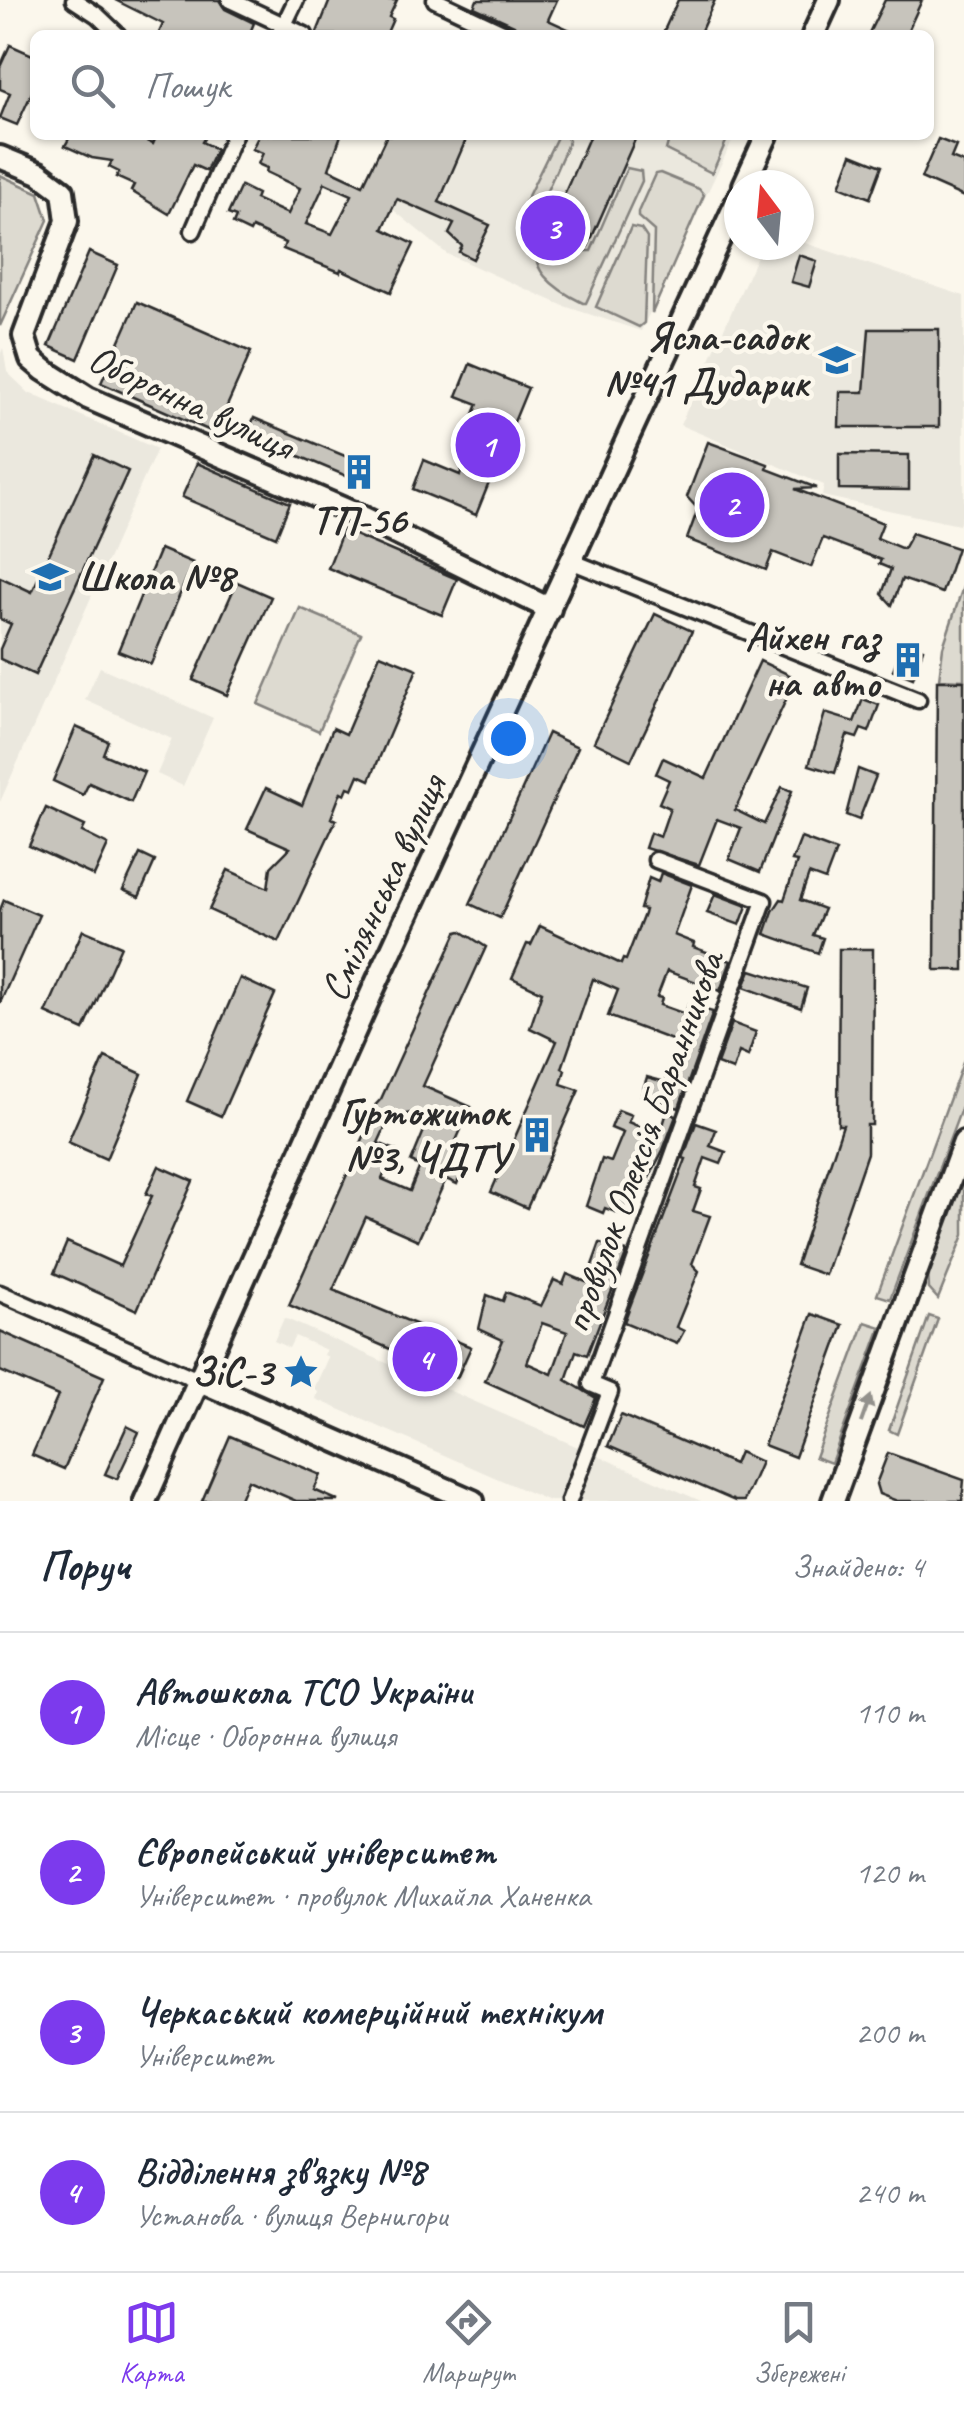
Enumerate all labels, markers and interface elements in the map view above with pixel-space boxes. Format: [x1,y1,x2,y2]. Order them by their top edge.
search box [30,30,934,140]
icon: search [65,58,120,113]
text: Пошук [145,62,230,109]
north arrow [724,170,814,260]
pin: 3 [520,190,586,266]
place label: Ясла-садок №41 Дударик [604,312,811,408]
street label: Оборонна вулиця [81,333,304,473]
school or university icon: Ясла-садок №41 Дударик [818,341,856,379]
pin: 1 [456,408,520,482]
building icon: ТП-56 [340,453,378,491]
pin: 2 [700,468,764,542]
place label: ТП-56 [312,495,409,545]
place label: Школа №8 [78,552,239,602]
school or university icon: Школа №8 [31,558,69,596]
place label: Айхен газ на авто [745,612,883,708]
building icon: Айхен газ на авто [889,641,927,679]
your location [483,713,534,764]
street label: Смілянська вулиця [309,765,458,1009]
street label: провулок Олексія Баранникова [551,942,736,1339]
place label: Гуртожиток №3, ЧДТУ [339,1087,515,1183]
building icon: Гуртожиток №3, ЧДТУ [518,1116,556,1154]
pin: 4 [392,1322,458,1396]
place label: ЗіС-3 [192,1347,277,1397]
place icon: ЗіС-3 [282,1353,320,1391]
one-way arrow [859,1394,874,1424]
text: Поруч [40,1540,130,1593]
text: Знайдено: 4 [792,1546,924,1587]
text: Автошкола ТСО України [135,1668,472,1715]
text: 1 [65,1692,80,1733]
text: 110 m [855,1692,924,1733]
text: Місце · Оборонна вулиця [135,1715,396,1756]
text: Європейський університет [135,1828,495,1875]
text: 2 [65,1852,80,1893]
text: 120 m [855,1852,924,1893]
text: Університет · провулок Михайла Ханенка [135,1875,591,1916]
text: Черкаський комерційний технікум [135,1988,602,2035]
text: 3 [65,2012,80,2053]
text: 200 m [855,2012,924,2053]
text: Університет [135,2035,273,2076]
text: Відділення зв'язку №8 [135,2148,425,2195]
text: 4 [65,2172,80,2213]
text: 240 m [855,2172,924,2213]
text: Установа · вулиця Вернигори [135,2195,448,2236]
tab: Карта [119,2295,183,2390]
tab: Маршрут [422,2295,515,2390]
tab: Збережені [753,2295,845,2390]

